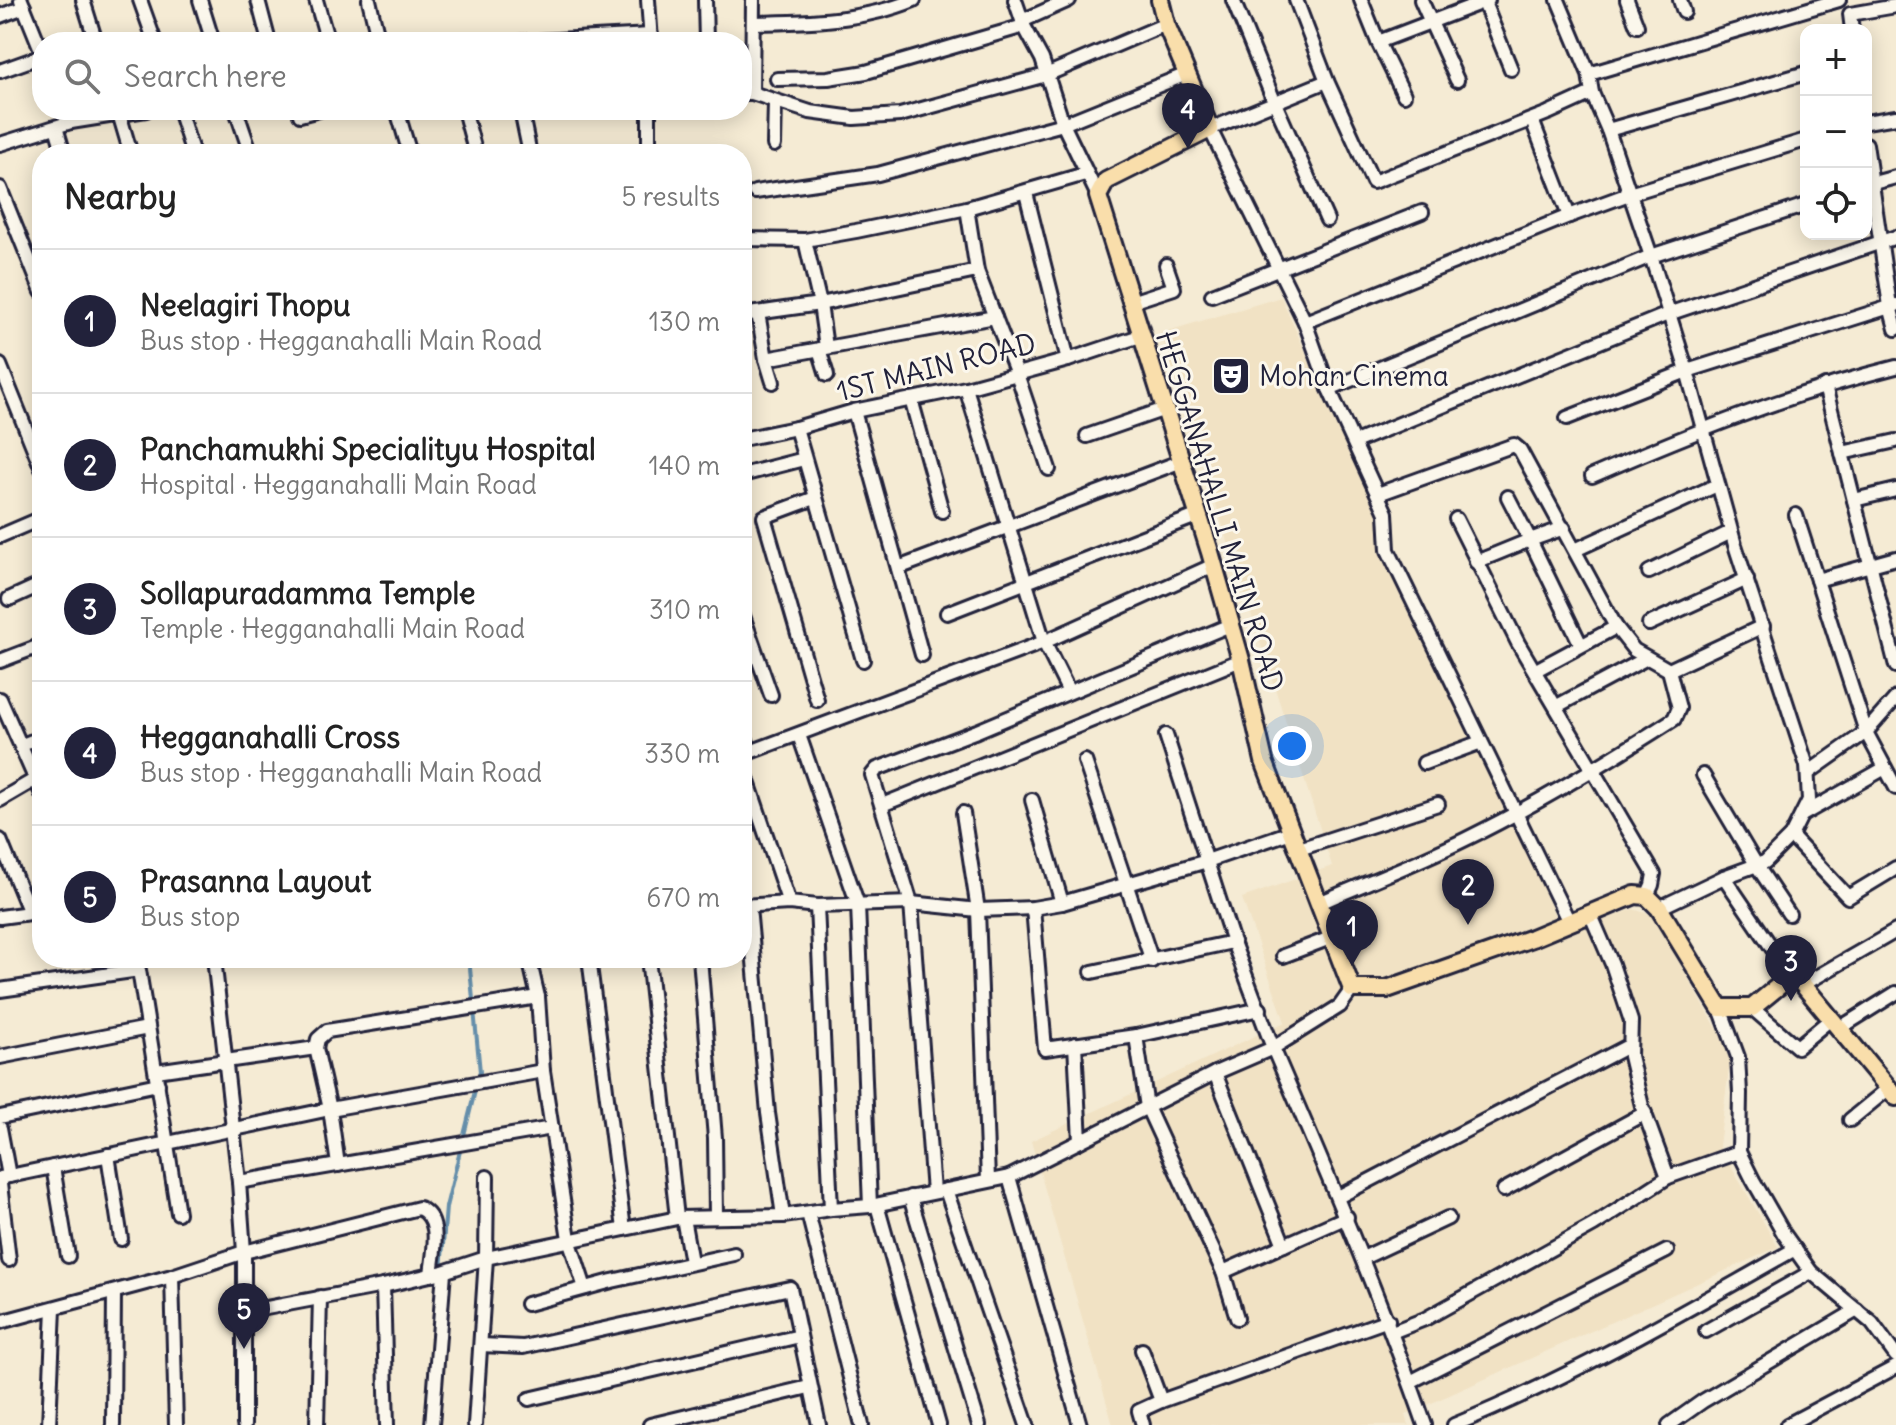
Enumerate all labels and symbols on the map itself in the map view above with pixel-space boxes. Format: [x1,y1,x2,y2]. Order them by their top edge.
pin: 4 [1162,83,1214,149]
street label: 1ST MAIN ROAD [833,325,1039,409]
street label: HEGGANAHALLI MAIN ROAD [1148,326,1292,696]
theatre icon: Mohan Cinema [1210,355,1252,397]
place label: Mohan Cinema [1259,358,1449,394]
your location [1272,726,1312,766]
pin: 2 [1442,859,1494,925]
pin: 1 [1326,900,1378,966]
pin: 3 [1765,935,1817,1001]
pin: 5 [218,1283,270,1349]

